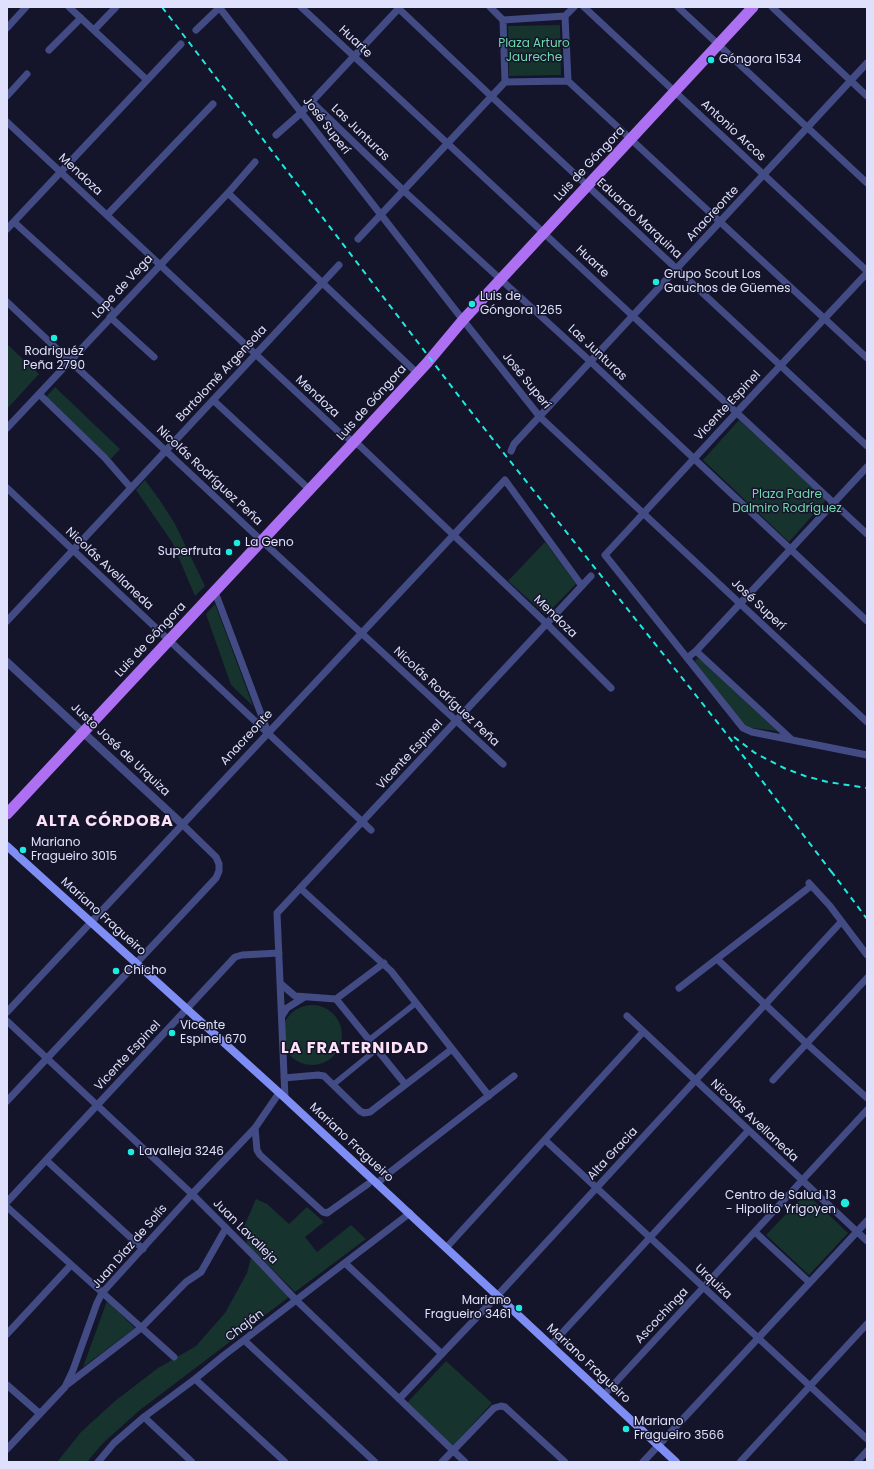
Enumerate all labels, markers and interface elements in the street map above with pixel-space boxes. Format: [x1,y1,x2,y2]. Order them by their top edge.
street label: Huarte [335,23,375,61]
park label: Plaza Arturo Jaureche [498,37,570,65]
place label: Góngora 1534 [719,53,801,67]
marker: Góngora 1534 [706,55,716,65]
street label: José Superí [299,95,353,157]
street label: Antonio Arcos [698,97,768,165]
street label: Las Junturas [328,102,392,164]
street label: Luis de Góngora [552,124,628,204]
street label: Mendoza [55,151,105,199]
street label: Eduardo Marquina [594,176,684,262]
street label: Anacreonte [684,183,742,245]
street label: Huarte [572,243,612,281]
street label: Lope de Vega [90,252,156,322]
place label: Grupo Scout Los Gauchos de Güemes [664,268,791,296]
marker: Grupo Scout Los Gauchos de Güemes [651,277,661,287]
place label: Luis de Góngora 1265 [480,290,562,318]
marker: Luis de Góngora 1265 [467,299,477,309]
street label: Las Junturas [565,322,629,384]
street label: Bartolomé Argensola [174,323,270,425]
marker: Rodriguéz Peña 2790 [49,333,59,343]
place label: Rodriguéz Peña 2790 [23,345,85,373]
street label: José Superí [499,350,553,412]
street label: Luis de Góngora [334,362,410,444]
street label: Vicente Espinel [692,368,764,444]
street label: Mendoza [292,373,342,421]
street label: Nicolás Rodríguez Peña [153,423,265,529]
park label: Plaza Padre Dalmiro Rodríguez [732,488,842,516]
street label: Nicolás Avellaneda [62,525,156,613]
place label: La Geno [245,536,294,550]
marker: La Geno [232,538,242,548]
place label: Superfruta [158,545,221,559]
marker: Superfruta [224,547,234,557]
street label: José Superí [728,576,788,634]
street label: Mendoza [530,593,580,641]
street label: Luis de Góngora [113,600,189,680]
street label: Nicolás Rodríguez Peña [390,644,502,750]
street label: Justo José de Urquiza [67,700,173,800]
street label: Anacreonte [218,707,276,769]
street label: Vicente Espinel [374,717,446,793]
district label: ALTA CÓRDOBA [36,812,174,832]
place label: Mariano Fragueiro 3015 [31,836,117,864]
marker: Mariano Fragueiro 3015 [18,845,28,855]
street label: Mariano Fragueiro [57,875,149,959]
place label: Chicho [124,964,167,978]
marker: Chicho [111,966,121,976]
street label: Vicente Espinel [92,1018,164,1094]
place label: Vicente Espinel 670 [180,1019,246,1047]
marker: Vicente Espinel 670 [167,1028,177,1038]
district label: LA FRATERNIDAD [281,1039,429,1059]
street label: Nicolás Avellaneda [707,1077,801,1165]
street label: Mariano Fragueiro [306,1100,396,1186]
street label: Alta Gracia [585,1125,641,1183]
place label: Lavalleja 3246 [139,1145,224,1159]
marker: Lavalleja 3246 [126,1147,136,1157]
place label: Centro de Salud 13 - Hipolito Yrigoyen [725,1189,836,1217]
street label: Juan Lavalleja [210,1197,280,1267]
marker: Centro de Salud 13 - Hipolito Yrigoyen [839,1197,851,1209]
street label: Juan Díaz de Solís [90,1202,170,1292]
street label: Urquiza [692,1261,734,1303]
street label: Ascochinga [632,1285,692,1347]
place label: Mariano Fragueiro 3461 [425,1294,511,1322]
marker: Mariano Fragueiro 3461 [514,1303,524,1313]
street label: Chaján [223,1307,267,1345]
street label: Mariano Fragueiro [543,1321,633,1407]
place label: Mariano Fragueiro 3566 [634,1415,724,1443]
marker: Mariano Fragueiro 3566 [621,1424,631,1434]

